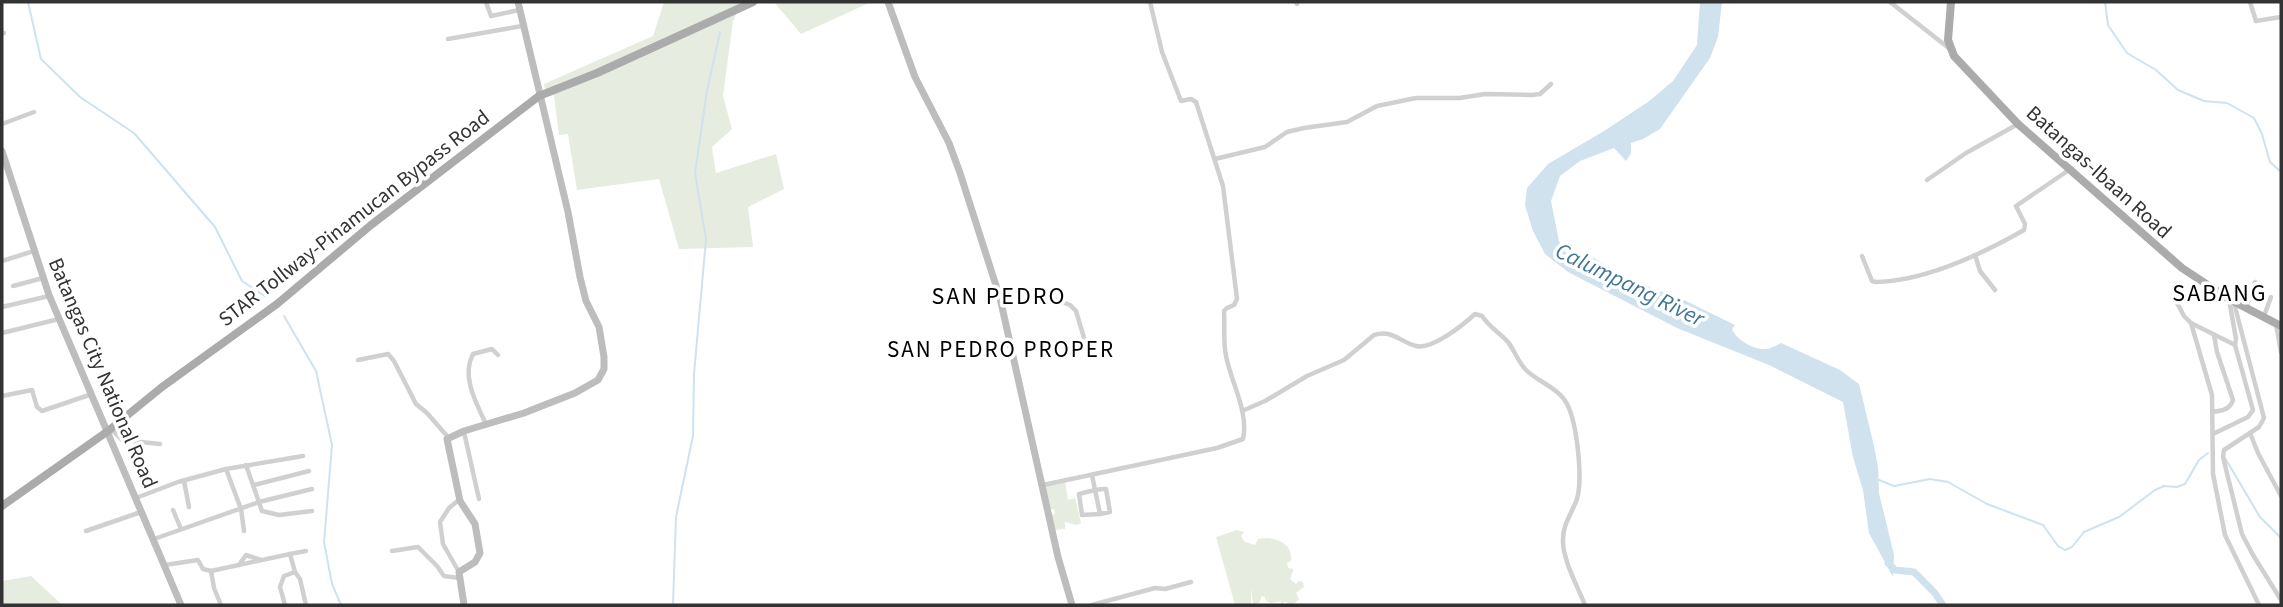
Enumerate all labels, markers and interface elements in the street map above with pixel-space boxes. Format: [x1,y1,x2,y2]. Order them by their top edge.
street label: Batangas-Ibaan Road [2020,98,2178,246]
street label: STAR Tollway-Pinamucan Bypass Road [212,102,496,334]
water label: Calumpang River [1550,234,1711,335]
street label: Batangas City National Road [41,253,165,493]
district label: SABANG [2172,276,2268,311]
district label: SAN PEDRO [932,279,1066,314]
district label: SAN PEDRO PROPER [887,333,1115,366]

